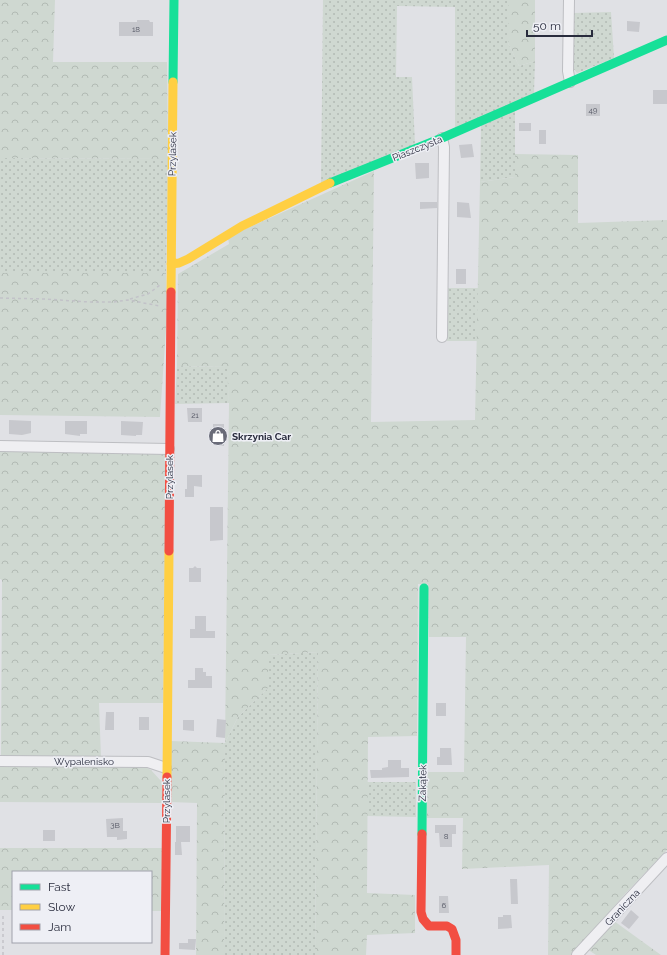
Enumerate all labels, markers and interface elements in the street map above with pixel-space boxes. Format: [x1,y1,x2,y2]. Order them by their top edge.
scale bar [527,12,592,38]
text: 50 m [533,19,561,33]
house number: 18 [132,24,140,34]
house number: 49 [588,105,598,115]
street label: Przylasek [167,131,178,176]
street label: Piaszczysta [391,133,444,163]
house number: 21 [191,410,199,420]
shop icon: Skrzynia Car [207,425,229,447]
place label: Skrzynia Car [232,431,291,442]
street label: Przylasek [164,454,175,499]
street label: Wypalenisko [54,756,114,767]
street label: Zakątek [417,764,428,802]
street label: Przylasek [161,778,172,823]
house number: 3B [110,820,120,830]
house number: 8 [444,831,449,841]
legend [12,871,152,943]
text: Fast [48,880,71,894]
street label: Graniczna [603,887,642,928]
text: Slow [48,900,75,914]
house number: 6 [442,900,447,910]
text: Jam [48,920,71,934]

